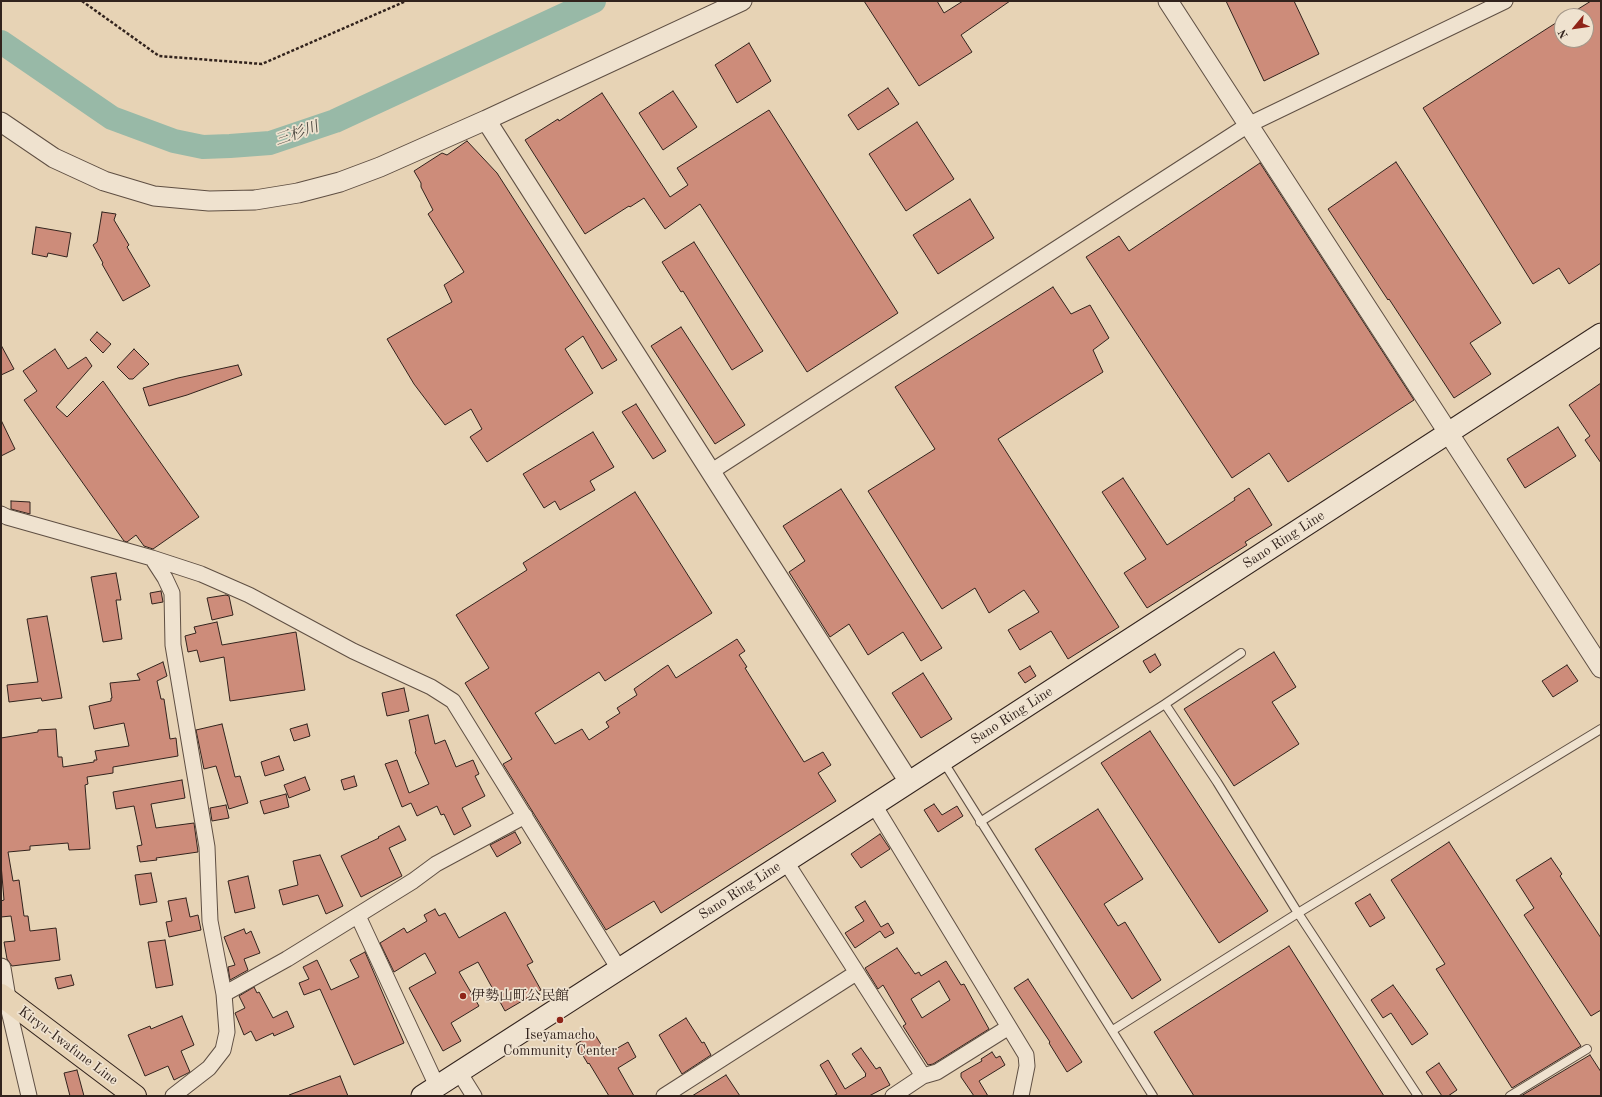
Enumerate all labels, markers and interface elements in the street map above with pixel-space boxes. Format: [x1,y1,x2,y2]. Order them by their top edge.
north arrow [1554,8,1594,48]
text: N [1557,27,1571,40]
water label: 三杉川 [273,118,321,150]
street label: Sano Ring Line [1240,507,1328,573]
street label: Sano Ring Line [968,683,1056,749]
street label: Sano Ring Line [696,858,784,924]
place label: 伊勢山町公民館 [471,988,569,1004]
marker: 伊勢山町公民館 [458,991,468,1001]
street label: Kiryu-Iwafune Line [15,1003,121,1089]
marker: Iseyamacho Community Center [555,1015,565,1025]
place label: Iseyamacho Community Center [503,1027,617,1060]

